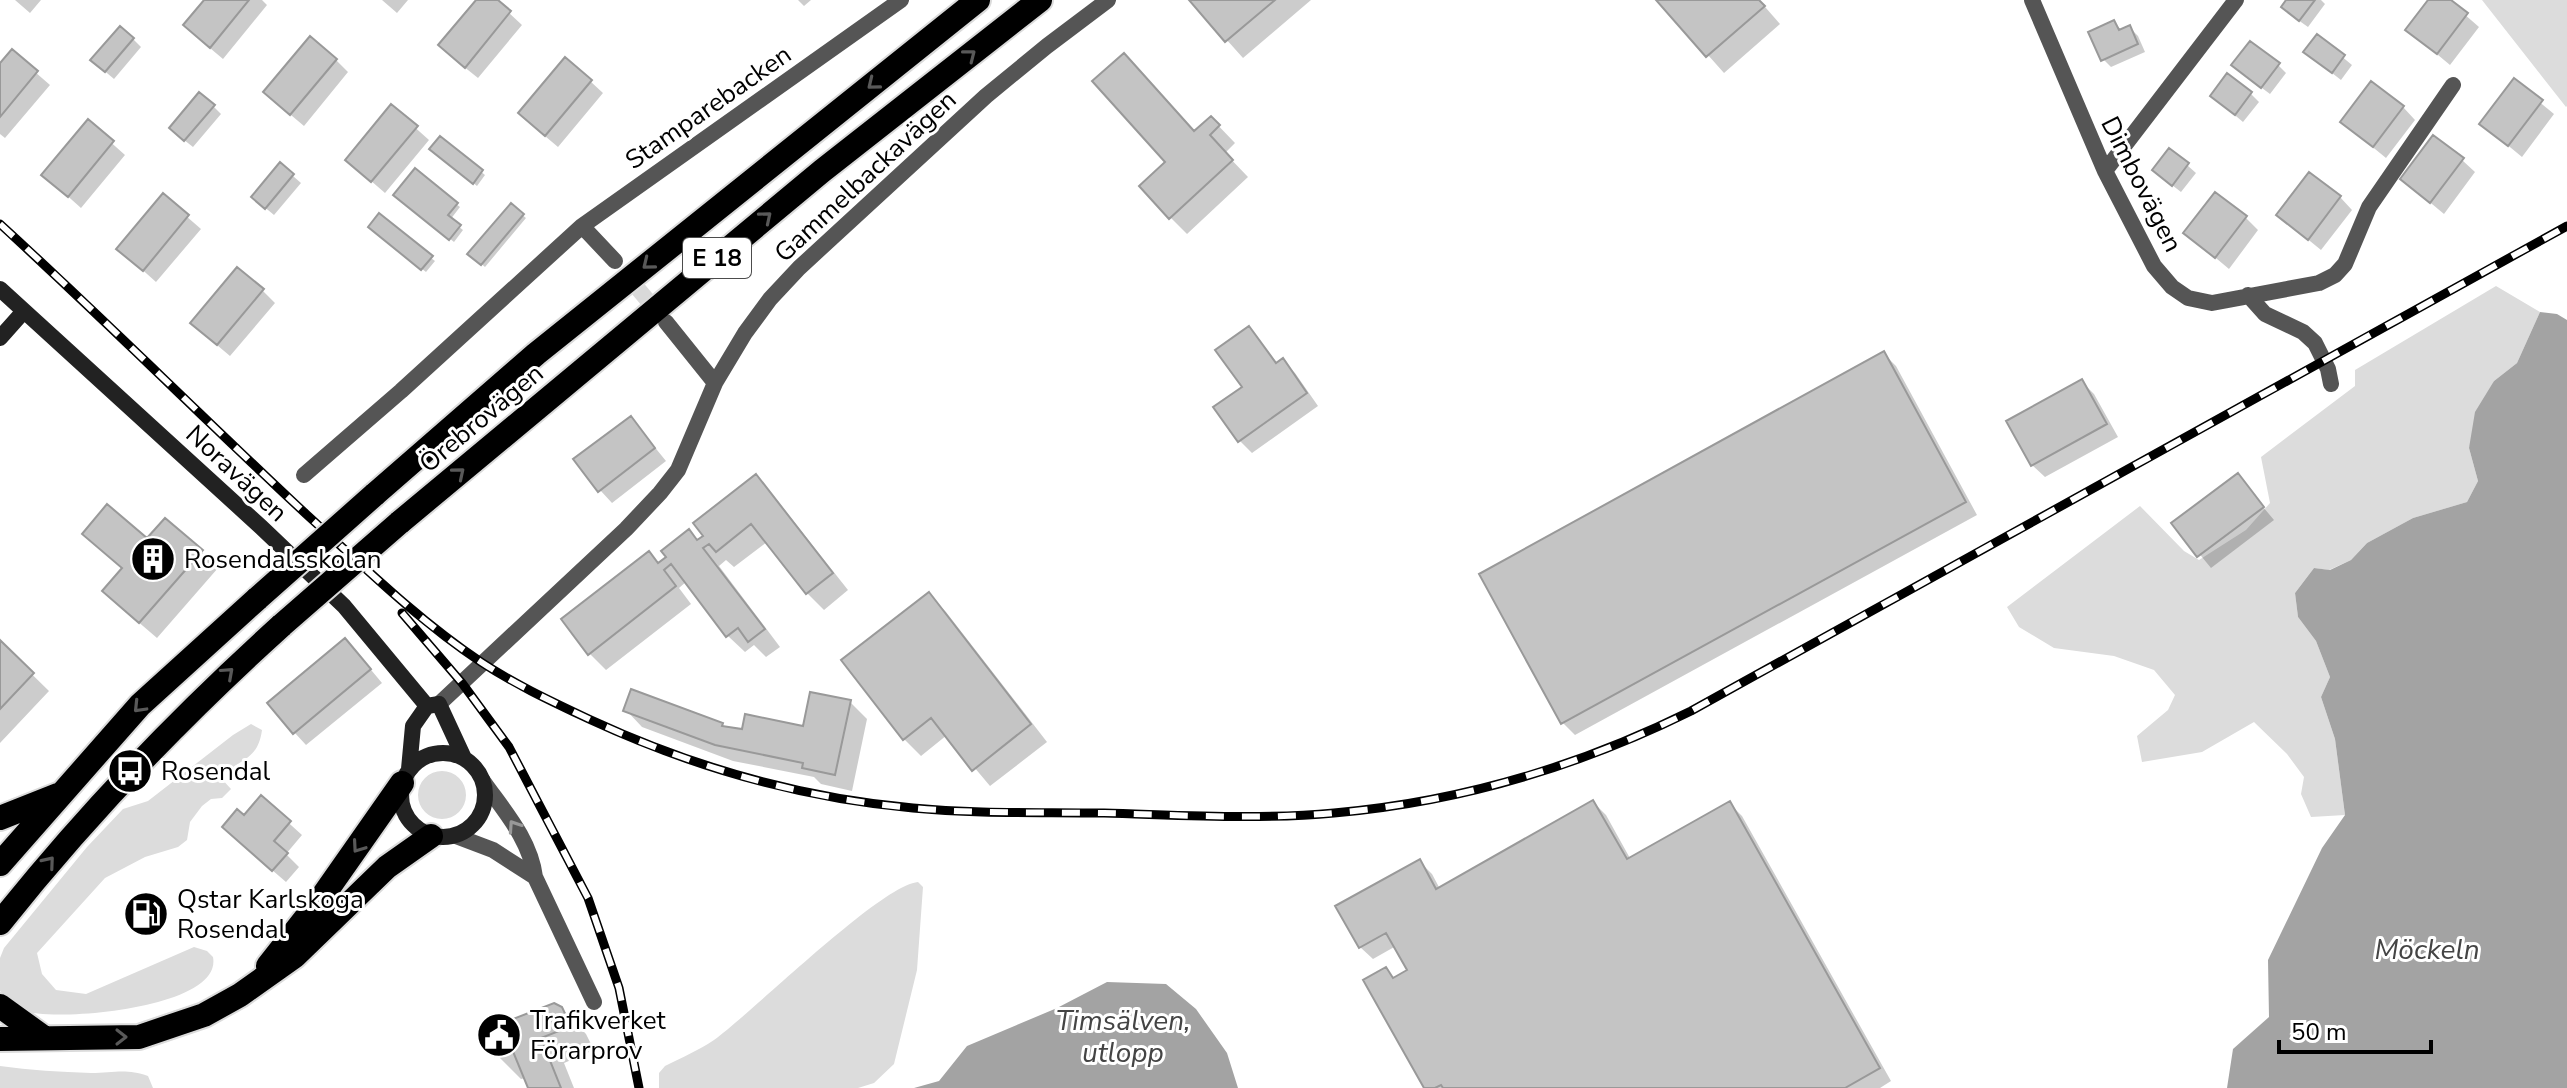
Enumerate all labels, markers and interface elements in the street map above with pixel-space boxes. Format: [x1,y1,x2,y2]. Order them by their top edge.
street label: Stamparebacken [618,37,798,178]
one-way arrow [961,50,975,65]
one-way arrow [868,74,882,89]
street label: Gammelbackavägen [767,83,964,270]
street label: Dimbovägen [2092,110,2191,258]
one-way arrow [757,212,772,227]
road number: E 18 [683,238,751,278]
one-way arrow [643,254,657,269]
street label: Örebrovägen [412,356,551,481]
street label: Noravägen [178,417,295,530]
one-way arrow [449,468,464,483]
building icon: Rosendalsskolan [129,535,177,583]
place label: Rosendalsskolan [184,542,382,577]
one-way arrow [219,668,233,683]
one-way arrow [134,698,149,712]
bus stop icon: Rosendal [106,747,154,795]
place label: Rosendal [161,754,271,789]
one-way arrow [509,821,524,835]
one-way arrow [353,839,368,853]
one-way arrow [39,856,54,871]
place label: Qstar Karlskoga Rosendal [177,882,364,947]
fuel station icon: Qstar Karlskoga Rosendal [122,890,170,938]
water label: Möckeln [2374,931,2480,969]
water label: Timsälven, utlopp [1056,1002,1191,1072]
place label: Trafikverket Förarprov [530,1003,667,1068]
scale bar [2279,1004,2431,1054]
public building icon: Trafikverket Förarprov [475,1011,523,1059]
text: 50 m [2291,1016,2347,1048]
one-way arrow [115,1028,128,1046]

